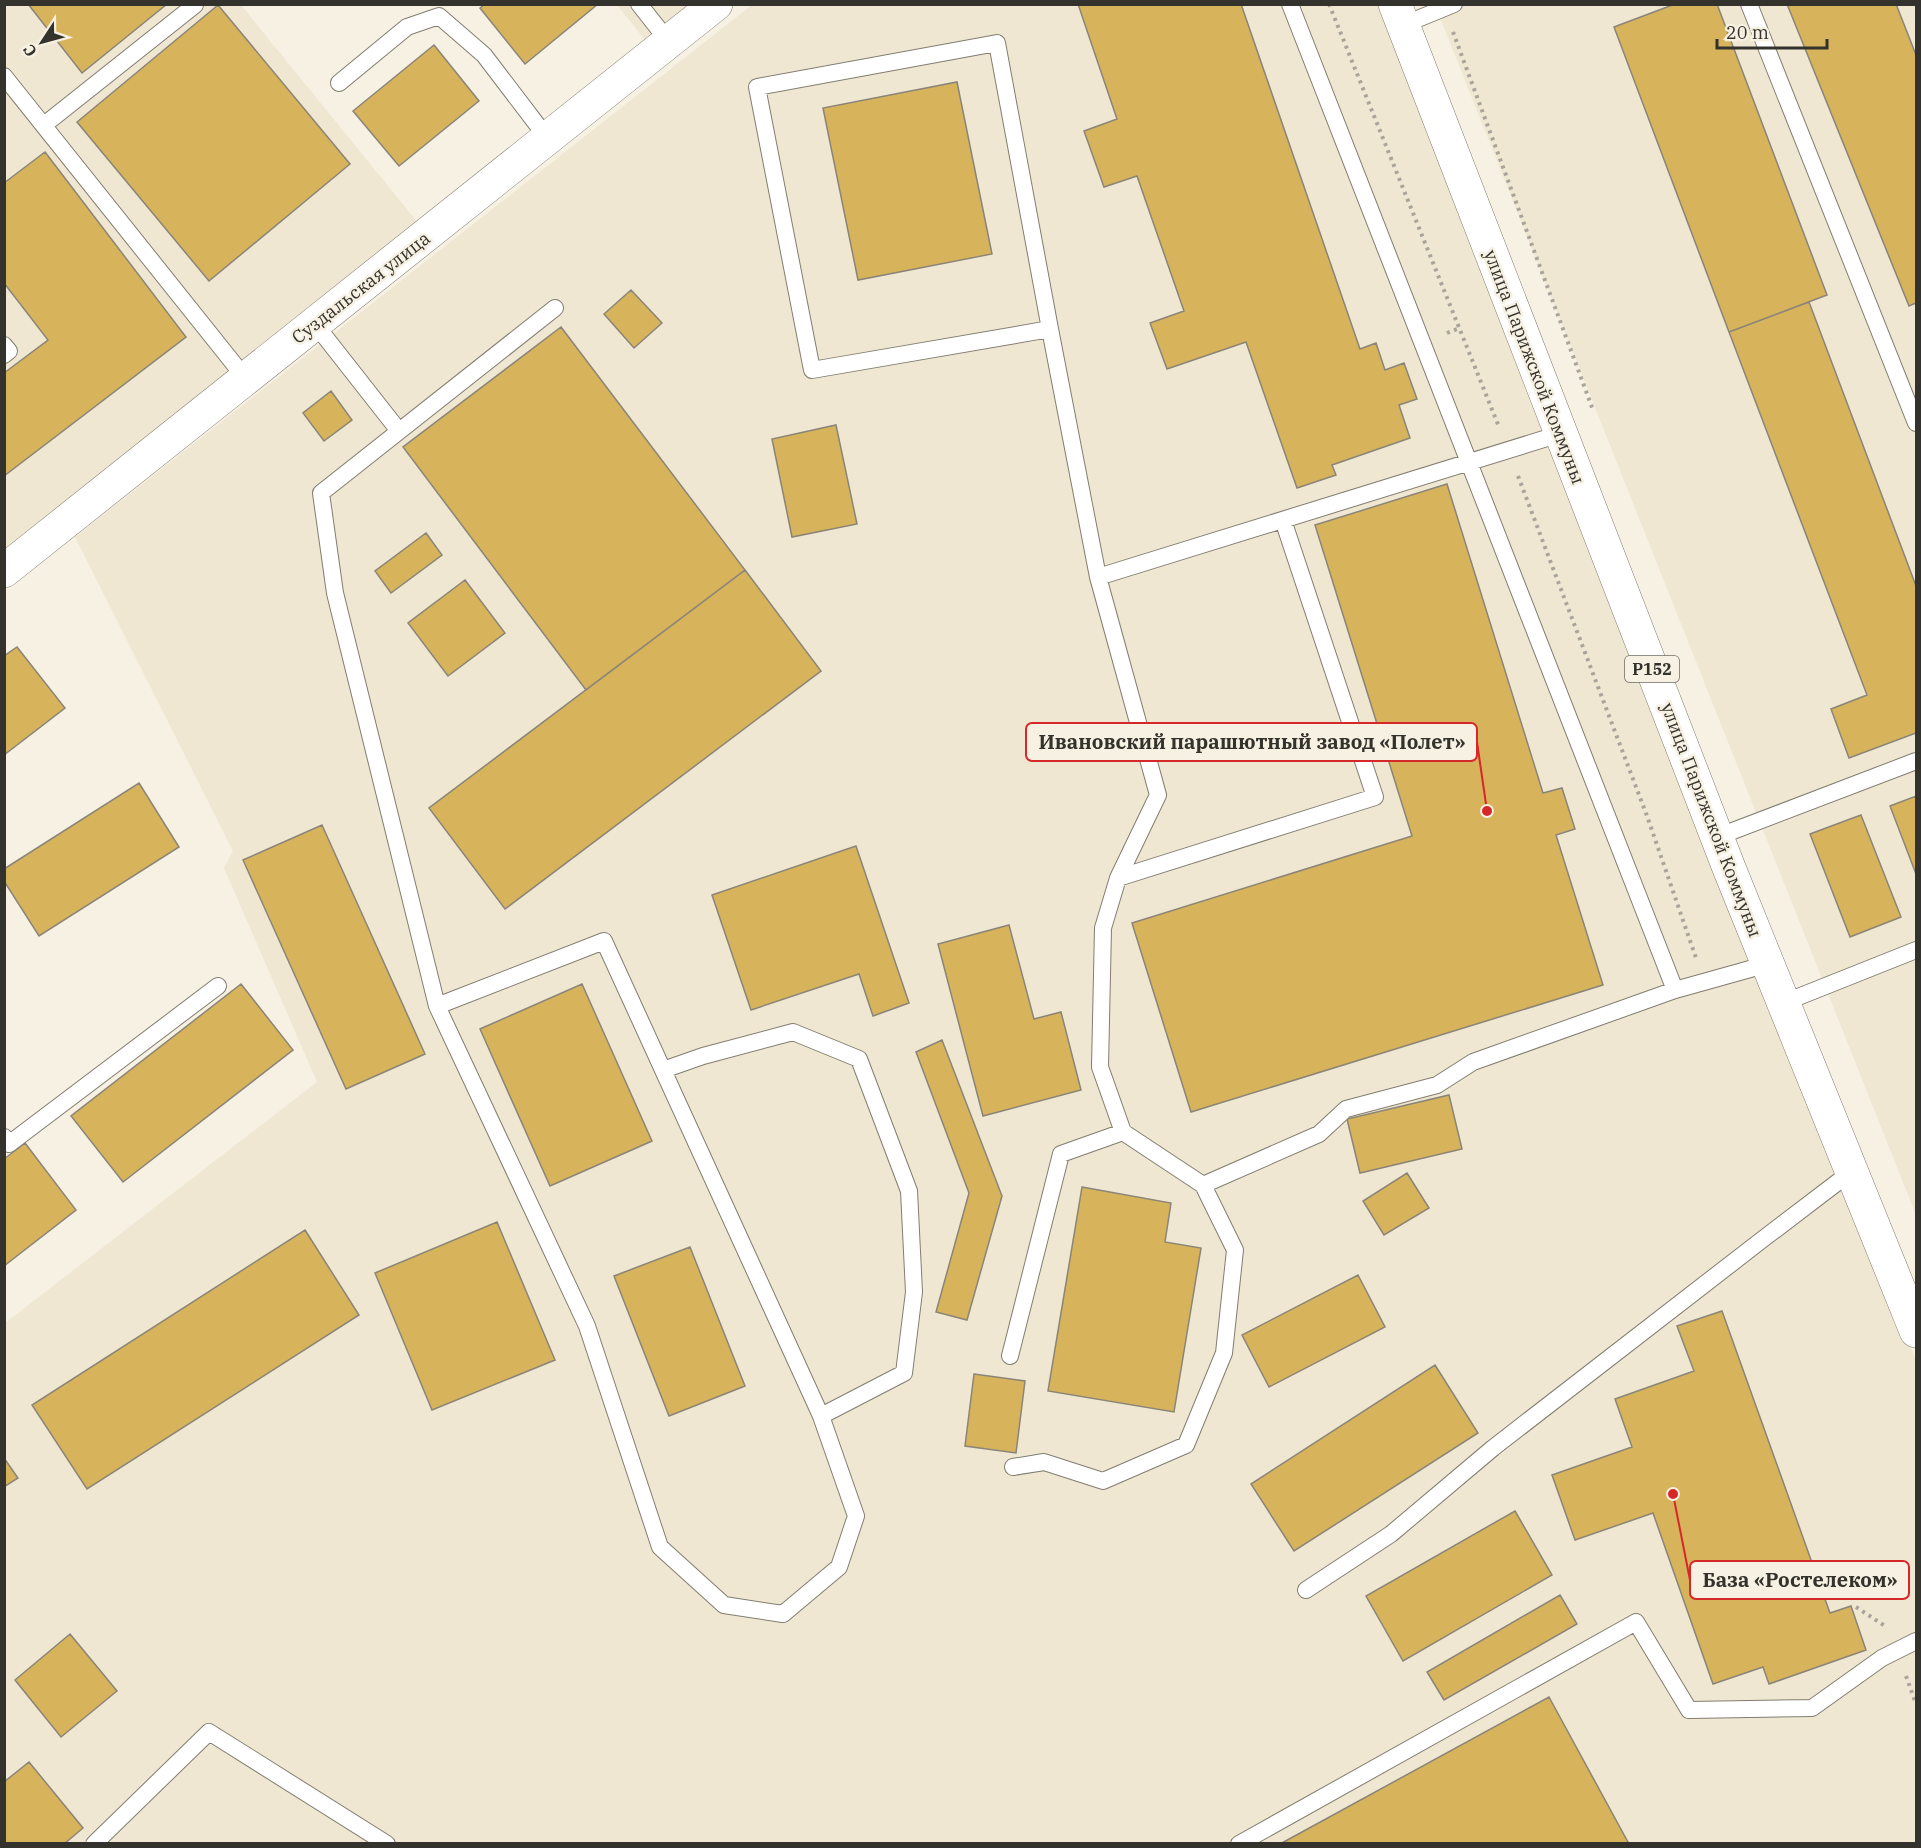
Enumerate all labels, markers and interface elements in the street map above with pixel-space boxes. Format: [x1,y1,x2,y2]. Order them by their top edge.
north arrow [12,12,72,72]
scale bar [1717,12,1826,50]
text: 20 m [1726,21,1769,44]
text: С [19,41,41,61]
street label: Суздальская улица [287,226,435,349]
street label: улица Парижской Коммуны [1479,246,1590,487]
road number: Р152 [1625,656,1679,682]
street label: улица Парижской Коммуны [1656,699,1767,940]
callout: Ивановский парашютный завод «Полет» [1026,723,1477,761]
text: Ивановский парашютный завод «Полет» [1038,728,1466,755]
callout: База «Ростелеком» [1690,1561,1909,1599]
text: База «Ростелеком» [1703,1566,1897,1593]

